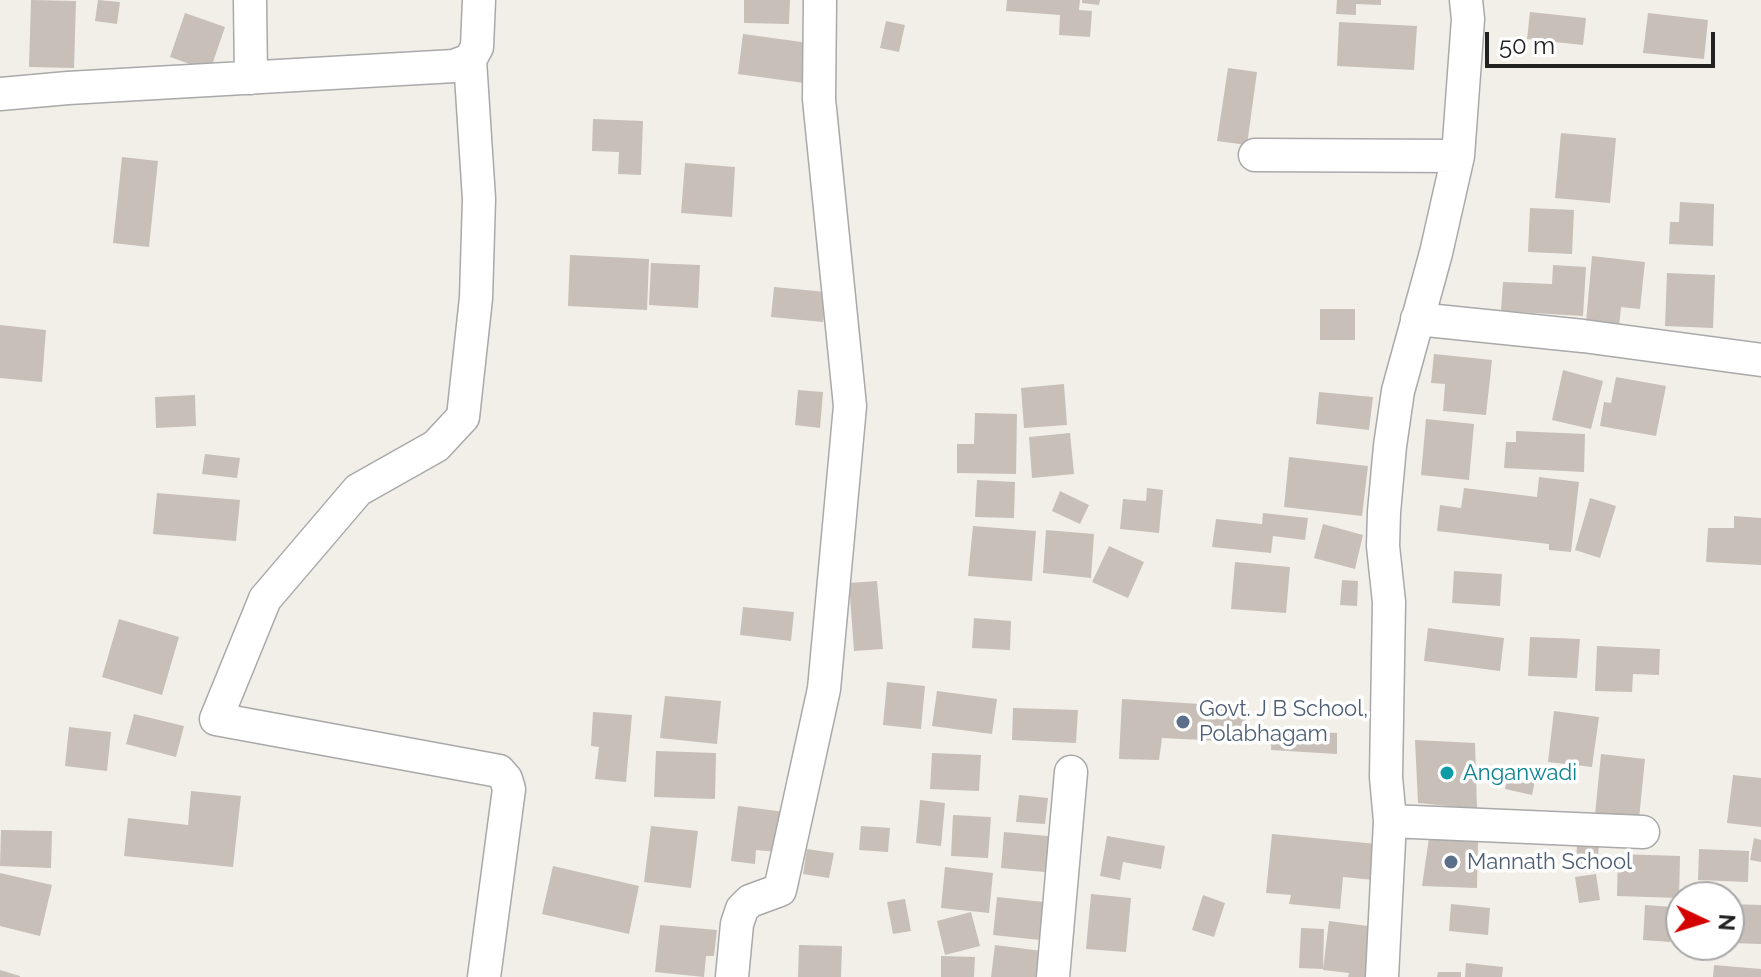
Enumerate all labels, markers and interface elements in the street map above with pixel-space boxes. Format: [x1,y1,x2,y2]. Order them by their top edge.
scale bar [1489,16,1719,66]
text: 50 m [1499,31,1555,60]
place label: Govt. J B School, Polabhagam [1199,696,1368,748]
marker: Govt. J B School, Polabhagam [1174,713,1192,731]
place label: Anganwadi [1463,760,1577,786]
marker: Anganwadi [1438,764,1456,782]
place label: Mannath School [1467,849,1632,875]
marker: Mannath School [1442,853,1460,871]
north arrow [1665,881,1745,961]
text: N [1713,913,1741,932]

